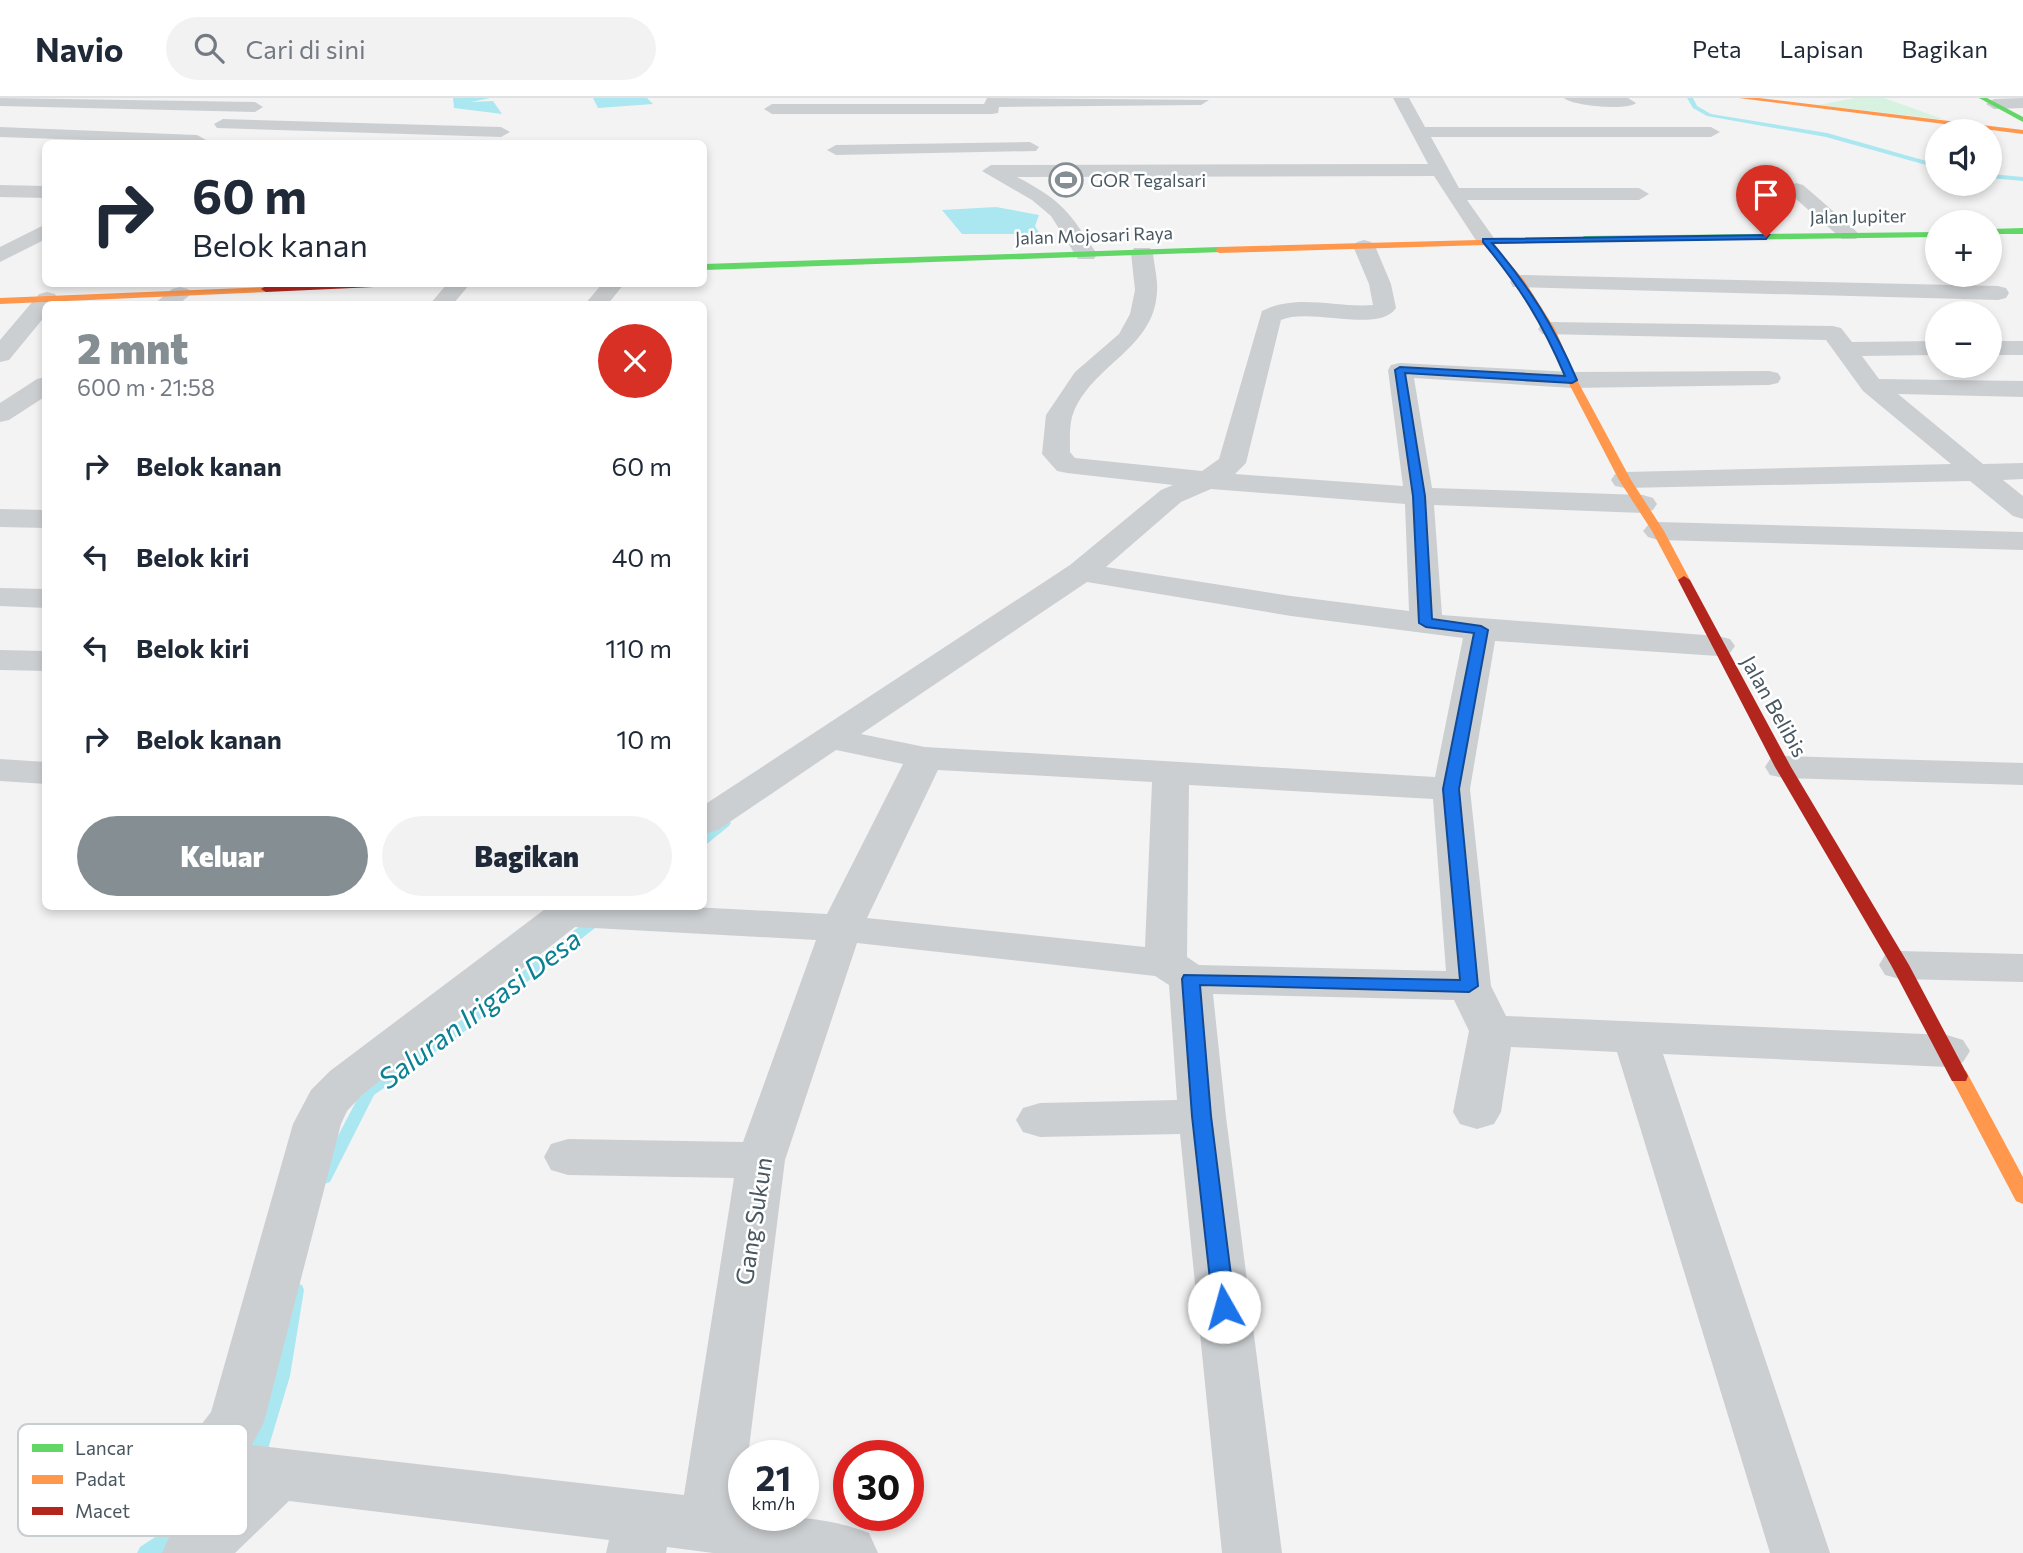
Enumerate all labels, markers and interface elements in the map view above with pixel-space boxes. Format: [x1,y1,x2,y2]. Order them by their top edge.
search box [166,17,656,80]
text: Navio [35,28,124,69]
icon: search [190,29,228,67]
text: Cari di sini [246,33,366,64]
text: Peta [1692,34,1742,63]
text: Lapisan [1780,34,1863,63]
text: Bagikan [1901,34,1988,63]
map controls [1925,119,2002,378]
button: sound [1925,119,2002,196]
sports icon: GOR Tegalsari [1047,161,1085,199]
text: 60 m [192,164,307,224]
pin [1736,165,1796,237]
icon: right [77,168,168,259]
place label: GOR Tegalsari [1090,169,1206,191]
icon: arrive [1747,176,1785,214]
street label: Jalan Jupiter [1809,204,1907,228]
button: + [1925,210,2002,287]
street label: Jalan Mojosari Raya [1015,221,1173,249]
text: Belok kanan [192,224,368,264]
button: − [1925,301,2002,378]
text: 2 mnt [77,321,188,373]
button: close [598,324,672,398]
text: 600 m · 21:58 [77,373,215,401]
icon: right [77,447,115,485]
text: Belok kanan [136,450,282,481]
text: 60 m [612,450,672,481]
icon: left [77,538,115,576]
text: Belok kiri [136,541,250,572]
text: 40 m [612,541,672,572]
icon: left [77,629,115,667]
text: Belok kiri [136,632,250,663]
text: 110 m [605,632,672,663]
street label: Jalan Belibis [1737,651,1813,761]
icon: right [77,720,115,758]
text: Belok kanan [136,723,282,754]
text: 10 m [616,723,672,754]
button: Keluar [77,816,368,896]
button: Bagikan [382,816,672,896]
water label: Saluran Irigasi Desa [371,921,587,1095]
street label: Gang Sukun [729,1155,777,1287]
position arrow [1187,1270,1261,1344]
legend [18,1424,248,1536]
text: Lancar [75,1436,134,1459]
speed limit sign: 30 [833,1440,924,1531]
text: 21 [756,1455,791,1498]
text: Padat [75,1467,126,1490]
text: km/h [752,1492,795,1514]
text: Macet [75,1499,130,1522]

